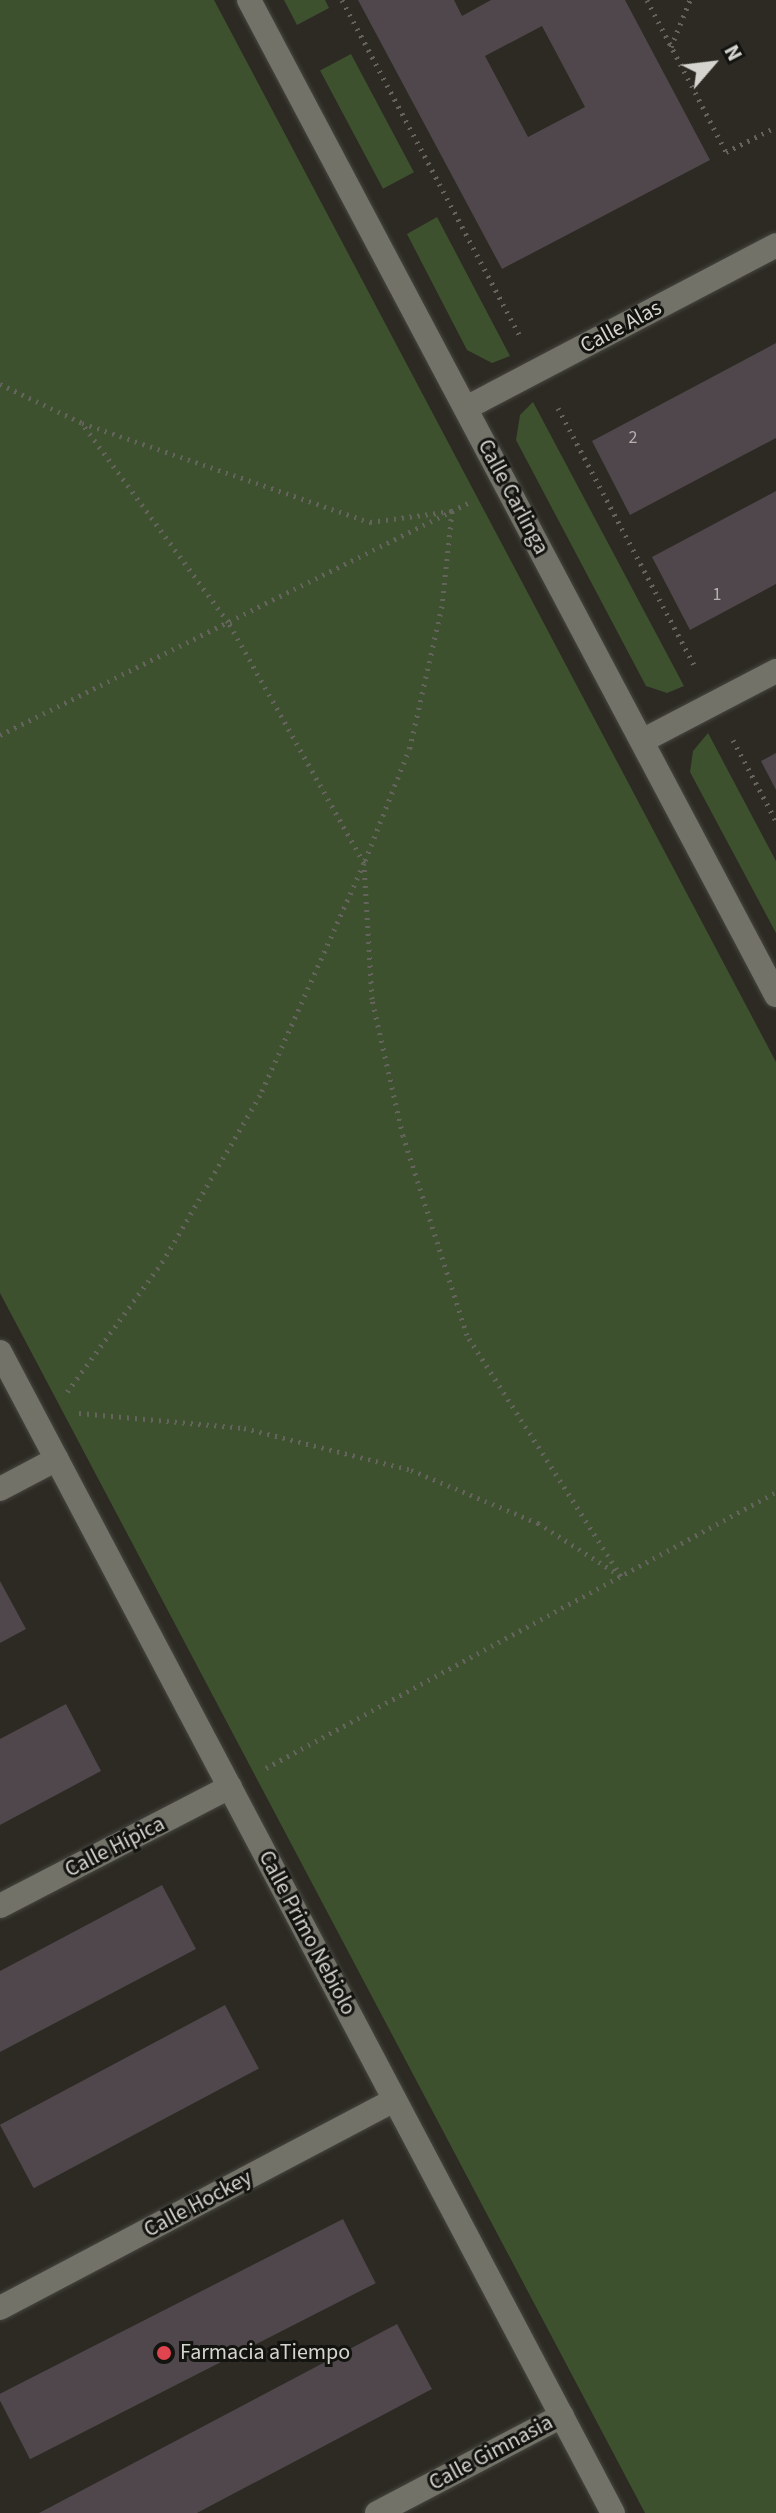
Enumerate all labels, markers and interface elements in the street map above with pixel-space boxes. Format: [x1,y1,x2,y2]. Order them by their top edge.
north arrow [672,24,752,104]
text: N [716,39,751,67]
street label: Calle Alas [576,295,666,359]
house number: 2 [629,427,637,449]
street label: Calle Carlinga [472,435,554,559]
house number: 1 [713,584,721,606]
street label: Calle Hípica [61,1811,169,1883]
street label: Calle Primo Nebiolo [253,1846,361,2020]
street label: Calle Hockey [140,2165,256,2243]
place label: Farmacia aTiempo [180,2340,350,2366]
marker: Farmacia aTiempo [155,2344,173,2362]
street label: Calle Gimnasia [425,2409,557,2497]

